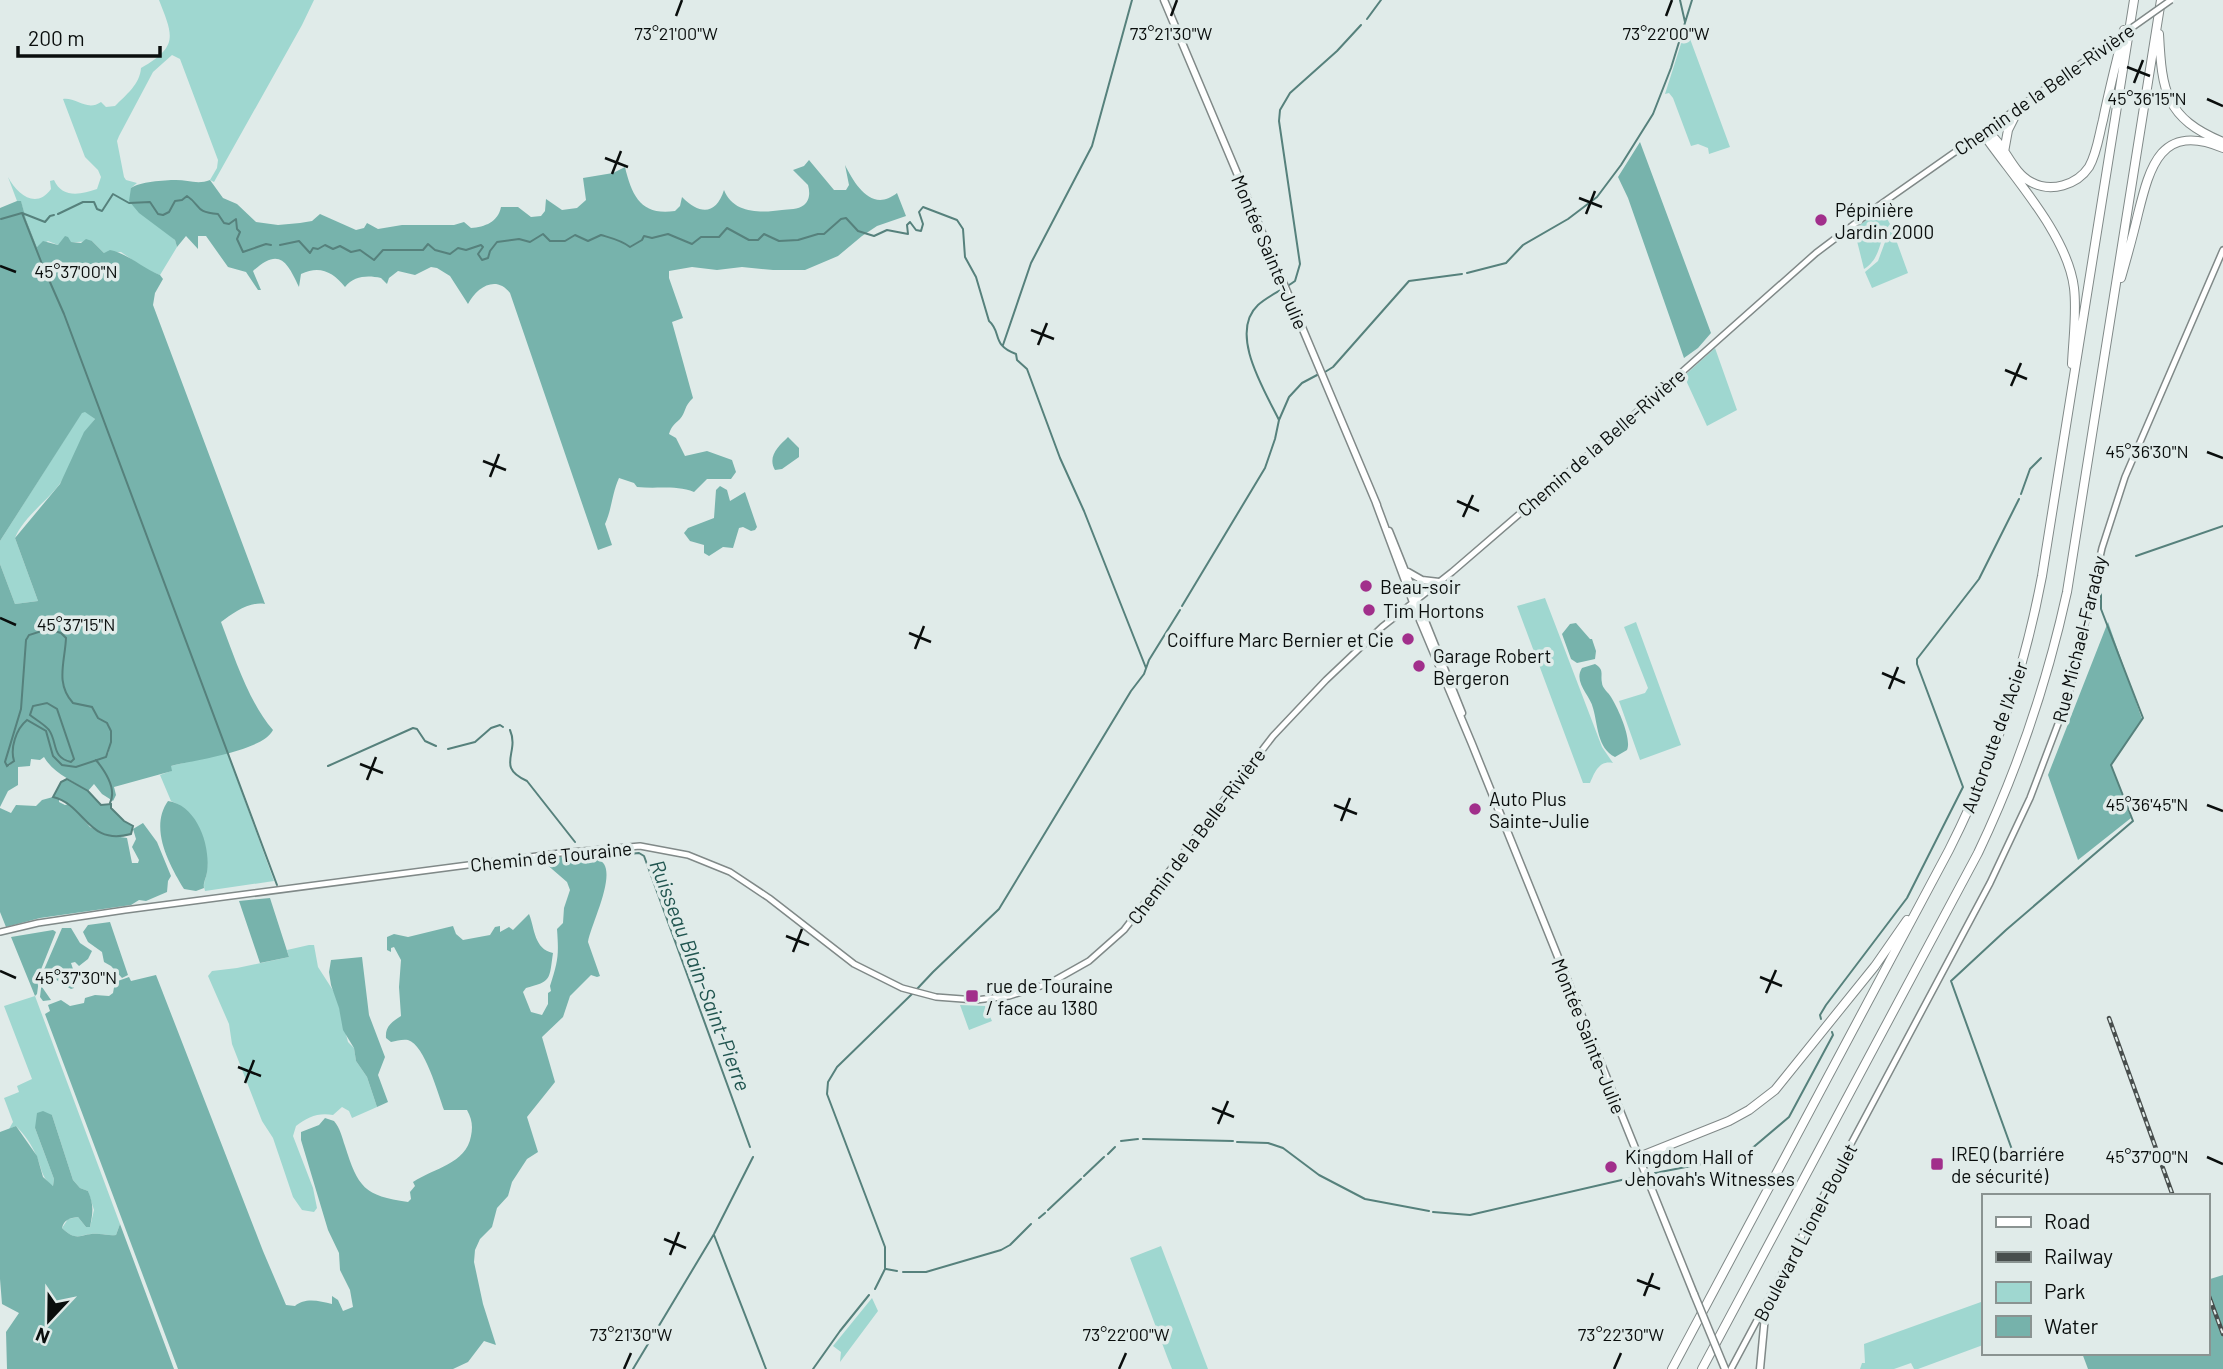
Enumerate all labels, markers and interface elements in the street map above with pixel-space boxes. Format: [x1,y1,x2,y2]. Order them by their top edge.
scale bar [18,14,159,58]
street label: Chemin de la Belle-Rivière [1950,18,2138,160]
text: 73°21'00"W [634,22,718,44]
text: 73°21'30"W [1130,22,1213,44]
text: 73°22'00"W [1622,22,1710,44]
text: 200 m [28,25,85,50]
text: 45°36'15"N [2107,87,2187,109]
street label: Montée Sainte-Julie [1227,171,1313,333]
place label: Pépinière Jardin 2000 [1835,198,1934,243]
marker: Pépinière Jardin 2000 [1813,212,1829,228]
text: 45°37'00"N [34,260,118,282]
street label: Chemin de la Belle-Rivière [1513,363,1689,521]
text: 45°36'30"N [2105,440,2189,462]
street label: Rue Michael-Faraday [2047,553,2111,725]
place label: Beau-soir [1380,575,1461,598]
marker: Beau-soir [1358,578,1374,594]
place label: Tim Hortons [1383,599,1484,622]
marker: Tim Hortons [1361,602,1377,618]
text: 45°37'15"N [37,613,115,635]
place label: Coiffure Marc Bernier et Cie [1167,628,1394,651]
marker: Coiffure Marc Bernier et Cie [1400,631,1416,647]
place label: Garage Robert Bergeron [1433,644,1551,689]
marker: Garage Robert Bergeron [1411,658,1427,674]
street label: Autoroute de l'Acier [1956,658,2032,816]
street label: Chemin de la Belle-Rivière [1122,743,1270,929]
place label: Auto Plus Sainte-Julie [1489,787,1590,832]
text: 45°36'45"N [2106,793,2188,815]
marker: Auto Plus Sainte-Julie [1467,801,1483,817]
street label: Chemin de Touraine [469,836,633,876]
water label: Ruisseau Blain-Saint-Pierre [645,856,757,1094]
street label: Montée Sainte-Julie [1547,955,1631,1117]
text: 45°37'30"N [35,966,117,988]
place label: rue de Touraine / face au 1380 [986,974,1113,1019]
marker: rue de Touraine / face au 1380 [964,988,980,1004]
street label: Boulevard Lionel-Boulet [1748,1139,1862,1325]
place label: IREQ (barriére de sécurité) [1951,1142,2065,1187]
place label: Kingdom Hall of Jehovah's Witnesses [1625,1145,1795,1190]
text: 45°37'00"N [2105,1145,2189,1167]
marker: IREQ (barriére de sécurité) [1929,1156,1945,1172]
marker: Kingdom Hall of Jehovah's Witnesses [1603,1159,1619,1175]
legend [1982,1194,2209,1355]
text: Road [2044,1208,2090,1233]
text: Railway [2044,1243,2113,1268]
text: Park [2044,1278,2085,1303]
north arrow [14,1285,84,1355]
text: Water [2044,1313,2099,1338]
text: N [32,1323,53,1349]
text: 73°21'30"W [590,1323,673,1345]
text: 73°22'00"W [1082,1323,1170,1345]
text: 73°22'30"W [1578,1323,1664,1345]

